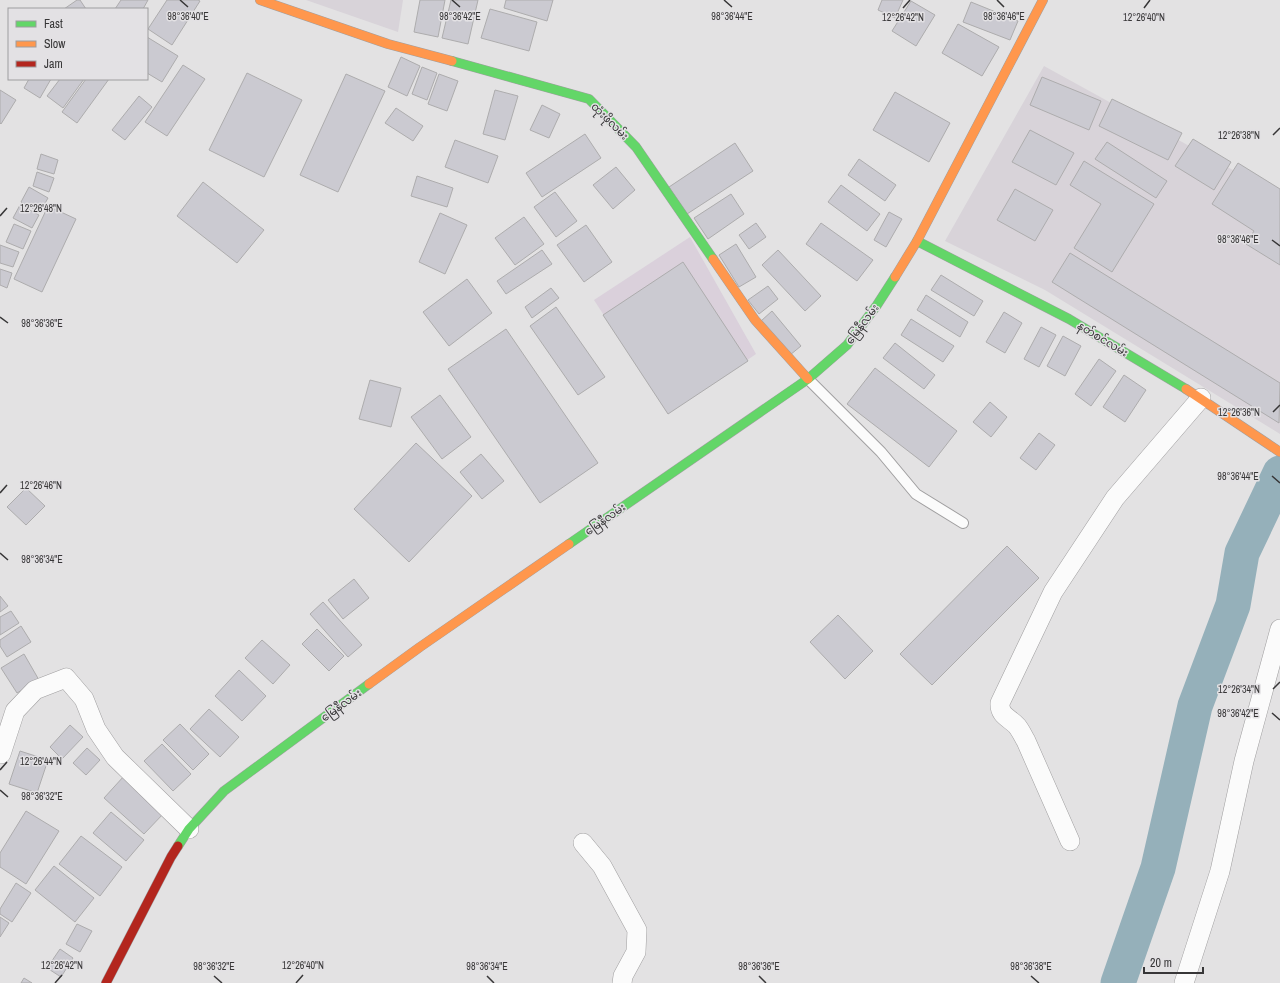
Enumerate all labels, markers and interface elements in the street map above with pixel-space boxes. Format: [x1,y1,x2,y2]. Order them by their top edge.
legend [8,8,148,80]
text: 98°36'40"E [167,10,209,23]
text: 98°36'42"E [439,10,481,23]
text: 98°36'44"E [711,10,753,23]
text: 98°36'46"E [983,10,1025,23]
text: 12°26'42"N [882,11,924,24]
text: 12°26'40"N [1123,11,1165,24]
text: Fast [44,16,63,32]
text: Slow [44,36,66,52]
text: Jam [44,56,63,72]
street label: ထုံးဖိုလမ်း [587,99,632,144]
text: 12°26'38"N [1218,129,1260,142]
text: 12°26'48"N [20,202,62,215]
text: 98°36'46"E [1217,233,1259,246]
street label: မြေနီလမ်း [842,301,883,348]
text: 98°36'36"E [21,317,63,330]
street label: နတ်စင်လမ်း [1074,318,1131,361]
text: 12°26'36"N [1218,406,1260,419]
text: 98°36'44"E [1217,470,1259,483]
text: 12°26'46"N [20,479,62,492]
street label: မြေနီလမ်း [582,500,629,540]
text: 98°36'34"E [21,553,63,566]
text: 12°26'34"N [1218,683,1260,696]
street label: မြေနီလမ်း [318,686,365,726]
text: 98°36'42"E [1217,707,1259,720]
text: 12°26'44"N [20,755,62,768]
text: 98°36'32"E [21,790,63,803]
scale bar [1144,949,1203,975]
text: 20 m [1150,955,1172,971]
text: 12°26'42"N [41,959,83,972]
text: 12°26'40"N [282,959,324,972]
text: 98°36'32"E [193,960,235,973]
text: 98°36'34"E [466,960,508,973]
text: 98°36'36"E [738,960,780,973]
text: 98°36'38"E [1010,960,1052,973]

